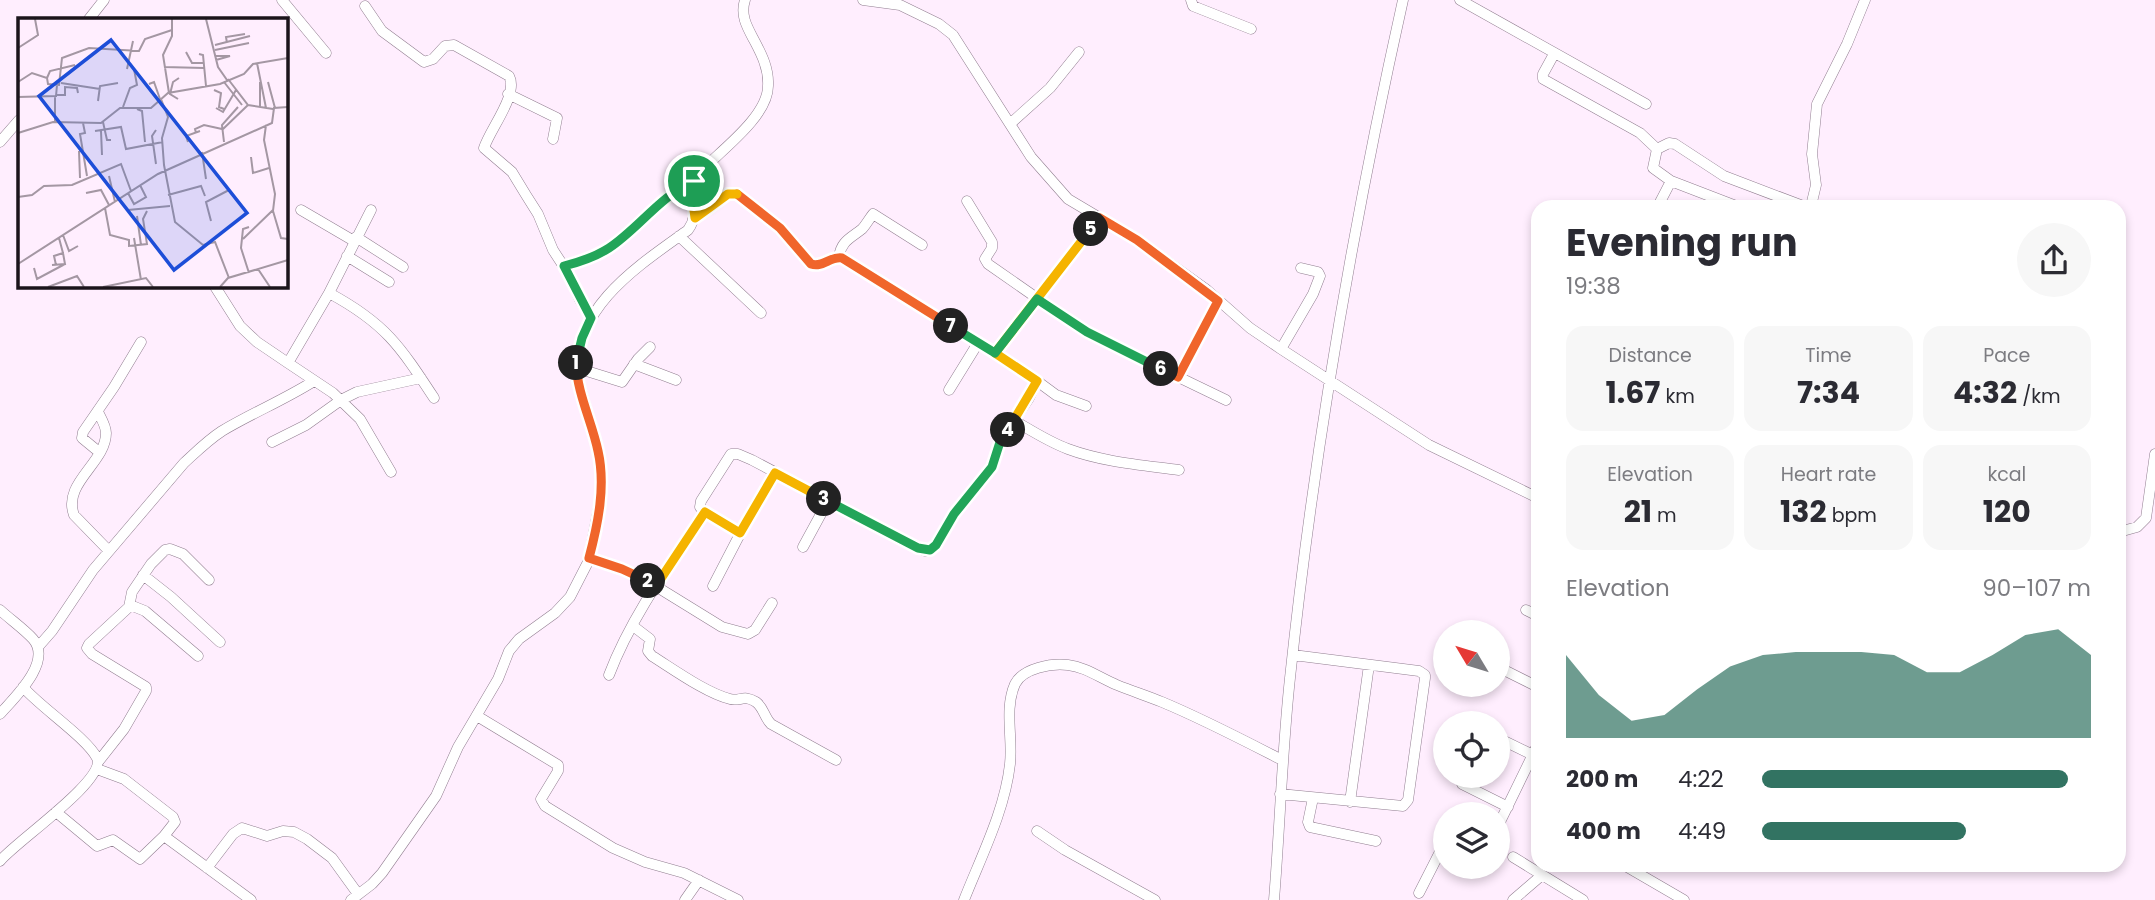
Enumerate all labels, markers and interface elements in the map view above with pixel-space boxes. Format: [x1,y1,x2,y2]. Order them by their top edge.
inset map [18,18,287,287]
pin [664,151,724,211]
icon: arrive [675,162,713,200]
pin: 5 [1074,212,1108,246]
text: 5 [1084,215,1097,242]
text: Evening run [1566,216,1798,269]
button: share [2017,223,2091,297]
text: 19:38 [1566,270,1621,302]
pin: 7 [934,308,968,344]
text: 7 [945,312,956,339]
text: Distance [1609,342,1692,369]
text: Time [1805,342,1852,369]
text: Pace [1983,342,2030,369]
pin: 1 [558,346,594,380]
text: 1 [572,349,579,376]
pin: 6 [1144,352,1178,386]
text: 6 [1154,355,1167,382]
text: 1.67 [1605,371,1660,414]
text: 7:34 [1797,371,1860,414]
text: 4:32 [1953,371,2017,414]
text: km [1660,383,1695,410]
text: /km [2017,383,2061,410]
pin: 4 [990,412,1026,448]
text: 4 [1001,416,1014,443]
text: Elevation [1607,461,1693,488]
text: Heart rate [1781,461,1876,488]
text: kcal [1987,461,2026,488]
pin: 3 [806,482,842,516]
text: 3 [818,485,829,512]
text: 21 [1624,490,1652,533]
text: 132 [1780,490,1827,533]
text: 120 [1983,490,2031,533]
text: m [1652,502,1677,529]
text: bpm [1827,502,1877,529]
pin: 2 [630,564,666,598]
text: 2 [642,567,653,594]
text: Elevation [1566,572,1670,604]
text: 90–107 m [1982,572,2091,604]
north arrow [1433,620,1510,696]
map controls [1433,620,1510,879]
button: locate [1433,711,1510,788]
text: 200 m [1566,763,1638,795]
text: 4:22 [1678,763,1724,795]
button: layers [1433,802,1510,879]
text: 400 m [1566,815,1641,847]
text: 4:49 [1678,815,1726,847]

